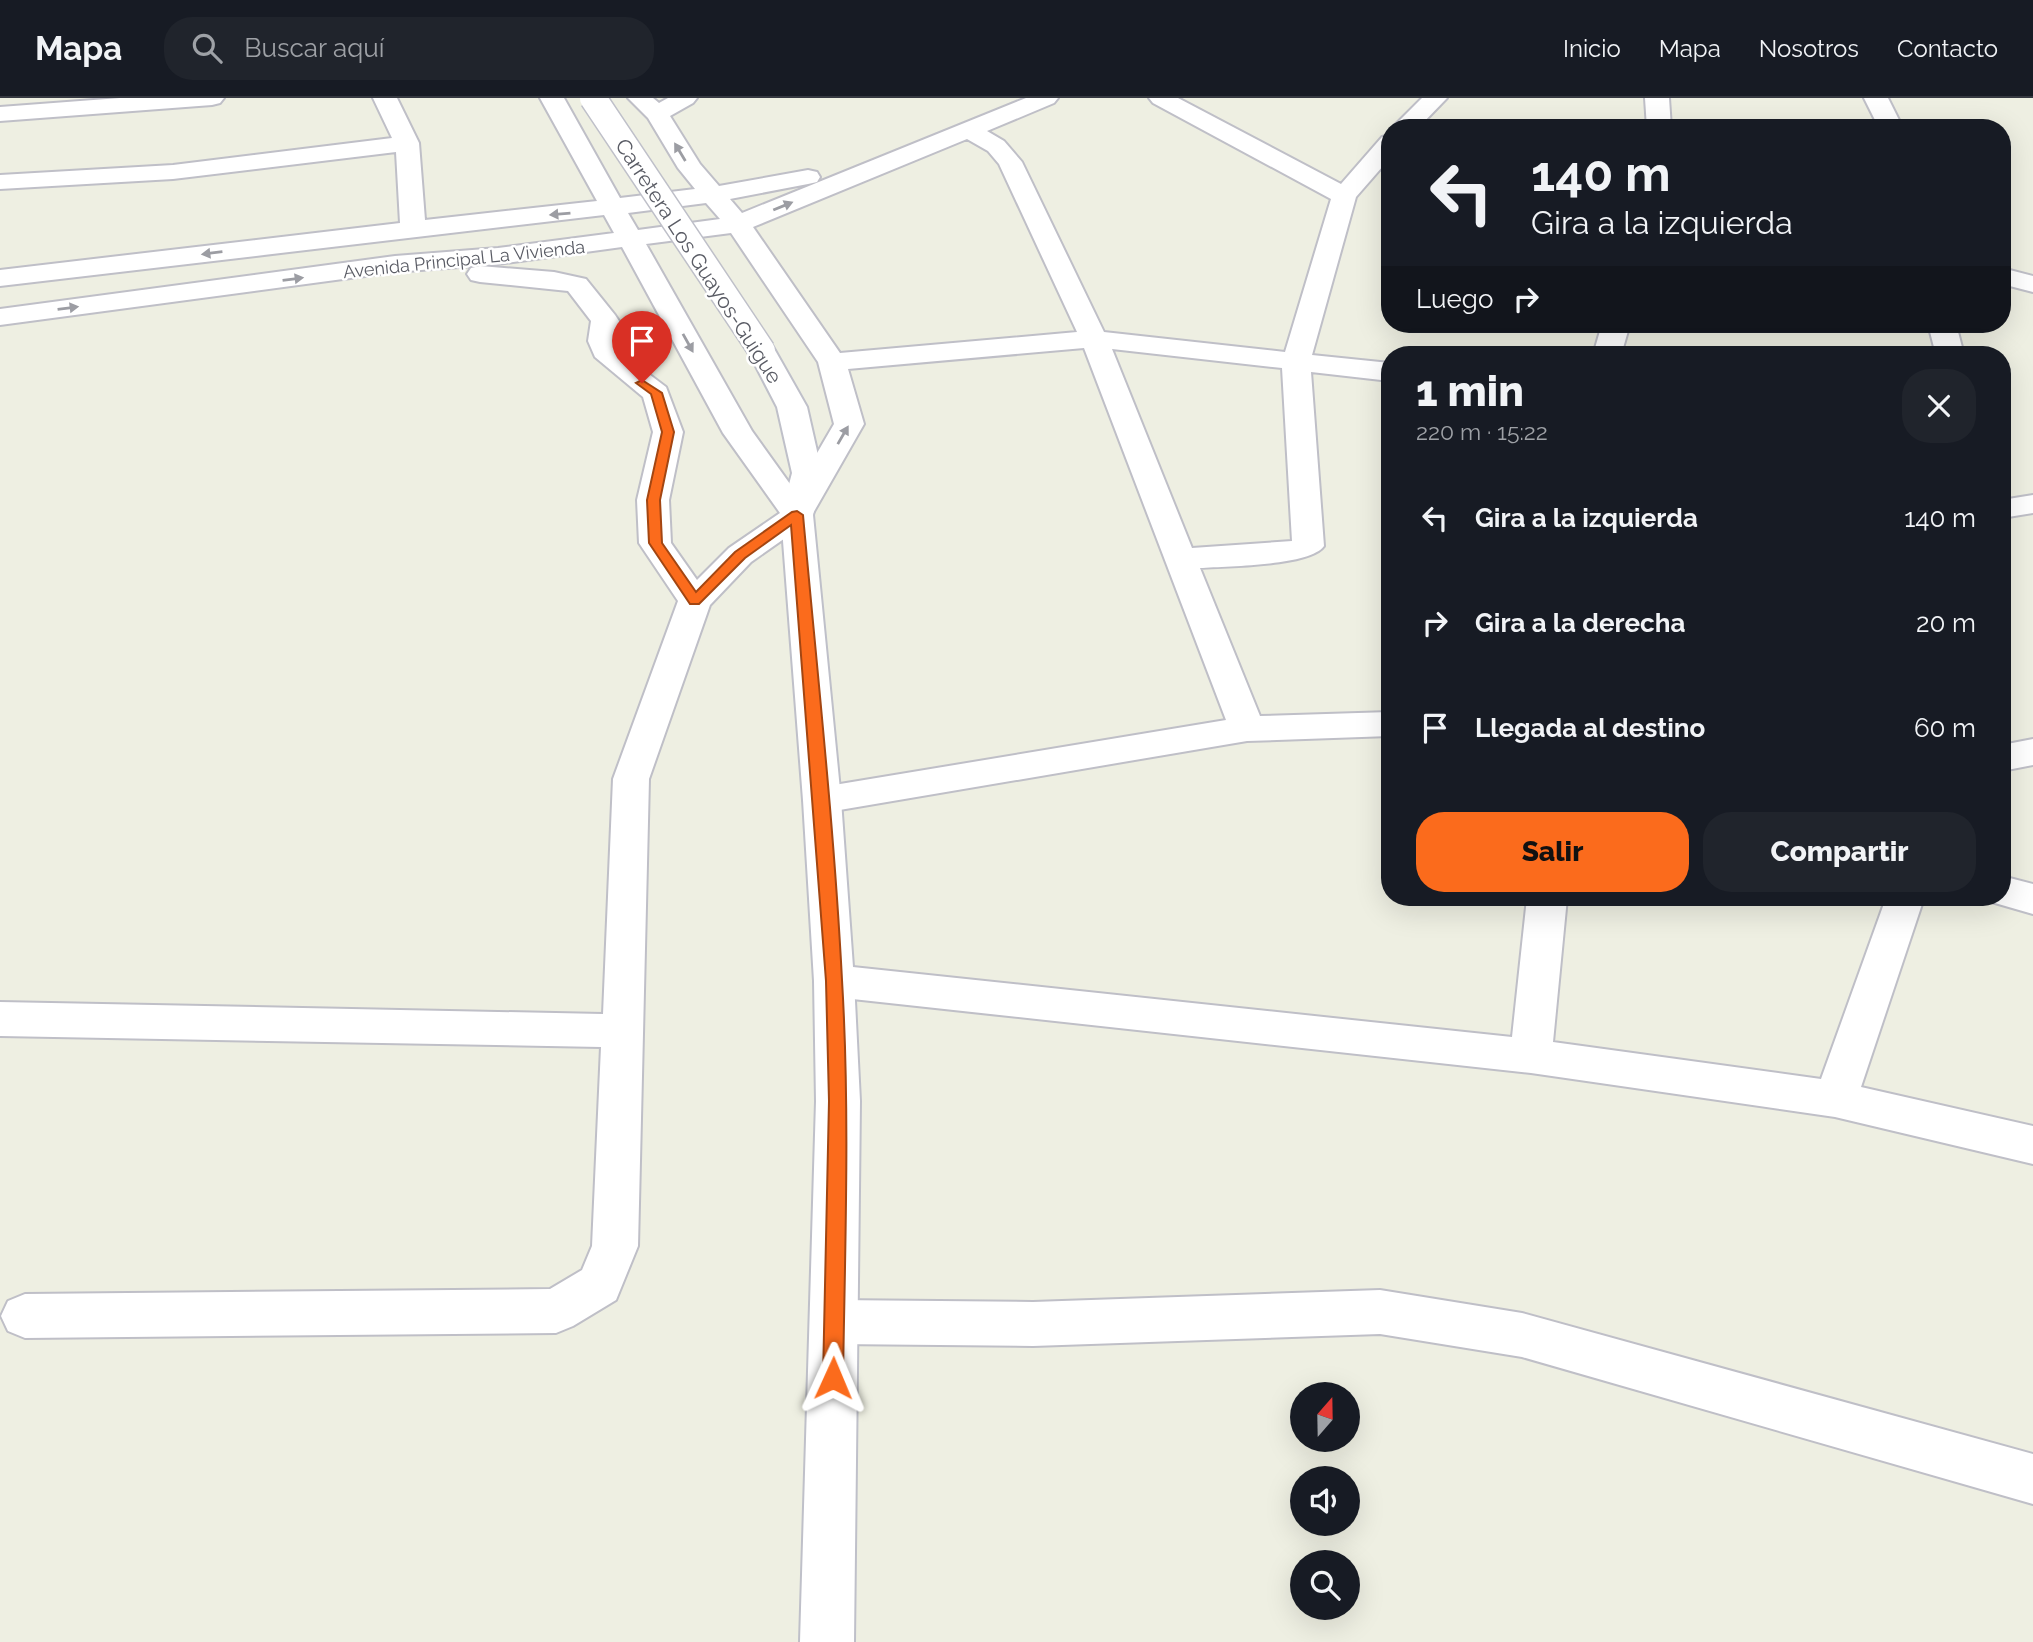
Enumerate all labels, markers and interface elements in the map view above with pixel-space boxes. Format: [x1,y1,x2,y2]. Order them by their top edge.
search box [164,17,654,80]
text: Mapa [35,29,122,68]
icon: search [188,29,226,67]
text: Buscar aquí [244,33,384,63]
text: Inicio [1563,34,1621,63]
text: Mapa [1659,34,1721,63]
text: Nosotros [1759,34,1859,63]
text: Contacto [1897,34,1998,63]
street label: Carretera Los Guayos-Guigue [610,134,788,388]
one-way arrow [674,143,686,162]
text: 140 m [1531,145,1671,202]
icon: left [1416,147,1507,238]
one-way arrow [773,201,794,212]
text: Gira a la izquierda [1531,204,1793,241]
one-way arrow [548,209,570,220]
street label: Avenida Principal La Vivienda [342,236,586,282]
one-way arrow [201,248,223,259]
one-way arrow [282,273,304,284]
icon: right [1507,280,1545,318]
text: Luego [1416,284,1493,314]
one-way arrow [57,303,79,314]
pin [612,311,672,383]
icon: arrive [623,322,661,360]
one-way arrow [682,333,694,352]
text: 1 min [1416,367,1524,416]
button: close [1902,369,1976,443]
text: 220 m · 15:22 [1416,418,1548,445]
one-way arrow [837,425,849,444]
icon: left [1416,499,1454,537]
text: Gira a la izquierda [1475,503,1698,533]
text: 140 m [1904,503,1976,533]
icon: right [1416,604,1454,642]
text: Gira a la derecha [1475,608,1685,638]
text: 20 m [1916,608,1976,638]
icon: arrive [1416,709,1454,747]
text: Llegada al destino [1475,713,1705,743]
text: 60 m [1914,713,1976,743]
button: Salir [1416,812,1689,892]
button: Compartir [1703,812,1976,892]
position arrow [796,1341,870,1415]
north arrow [1290,1382,1360,1452]
map controls [1290,1382,1360,1620]
button: sound [1290,1466,1360,1536]
button: search [1290,1550,1360,1620]

